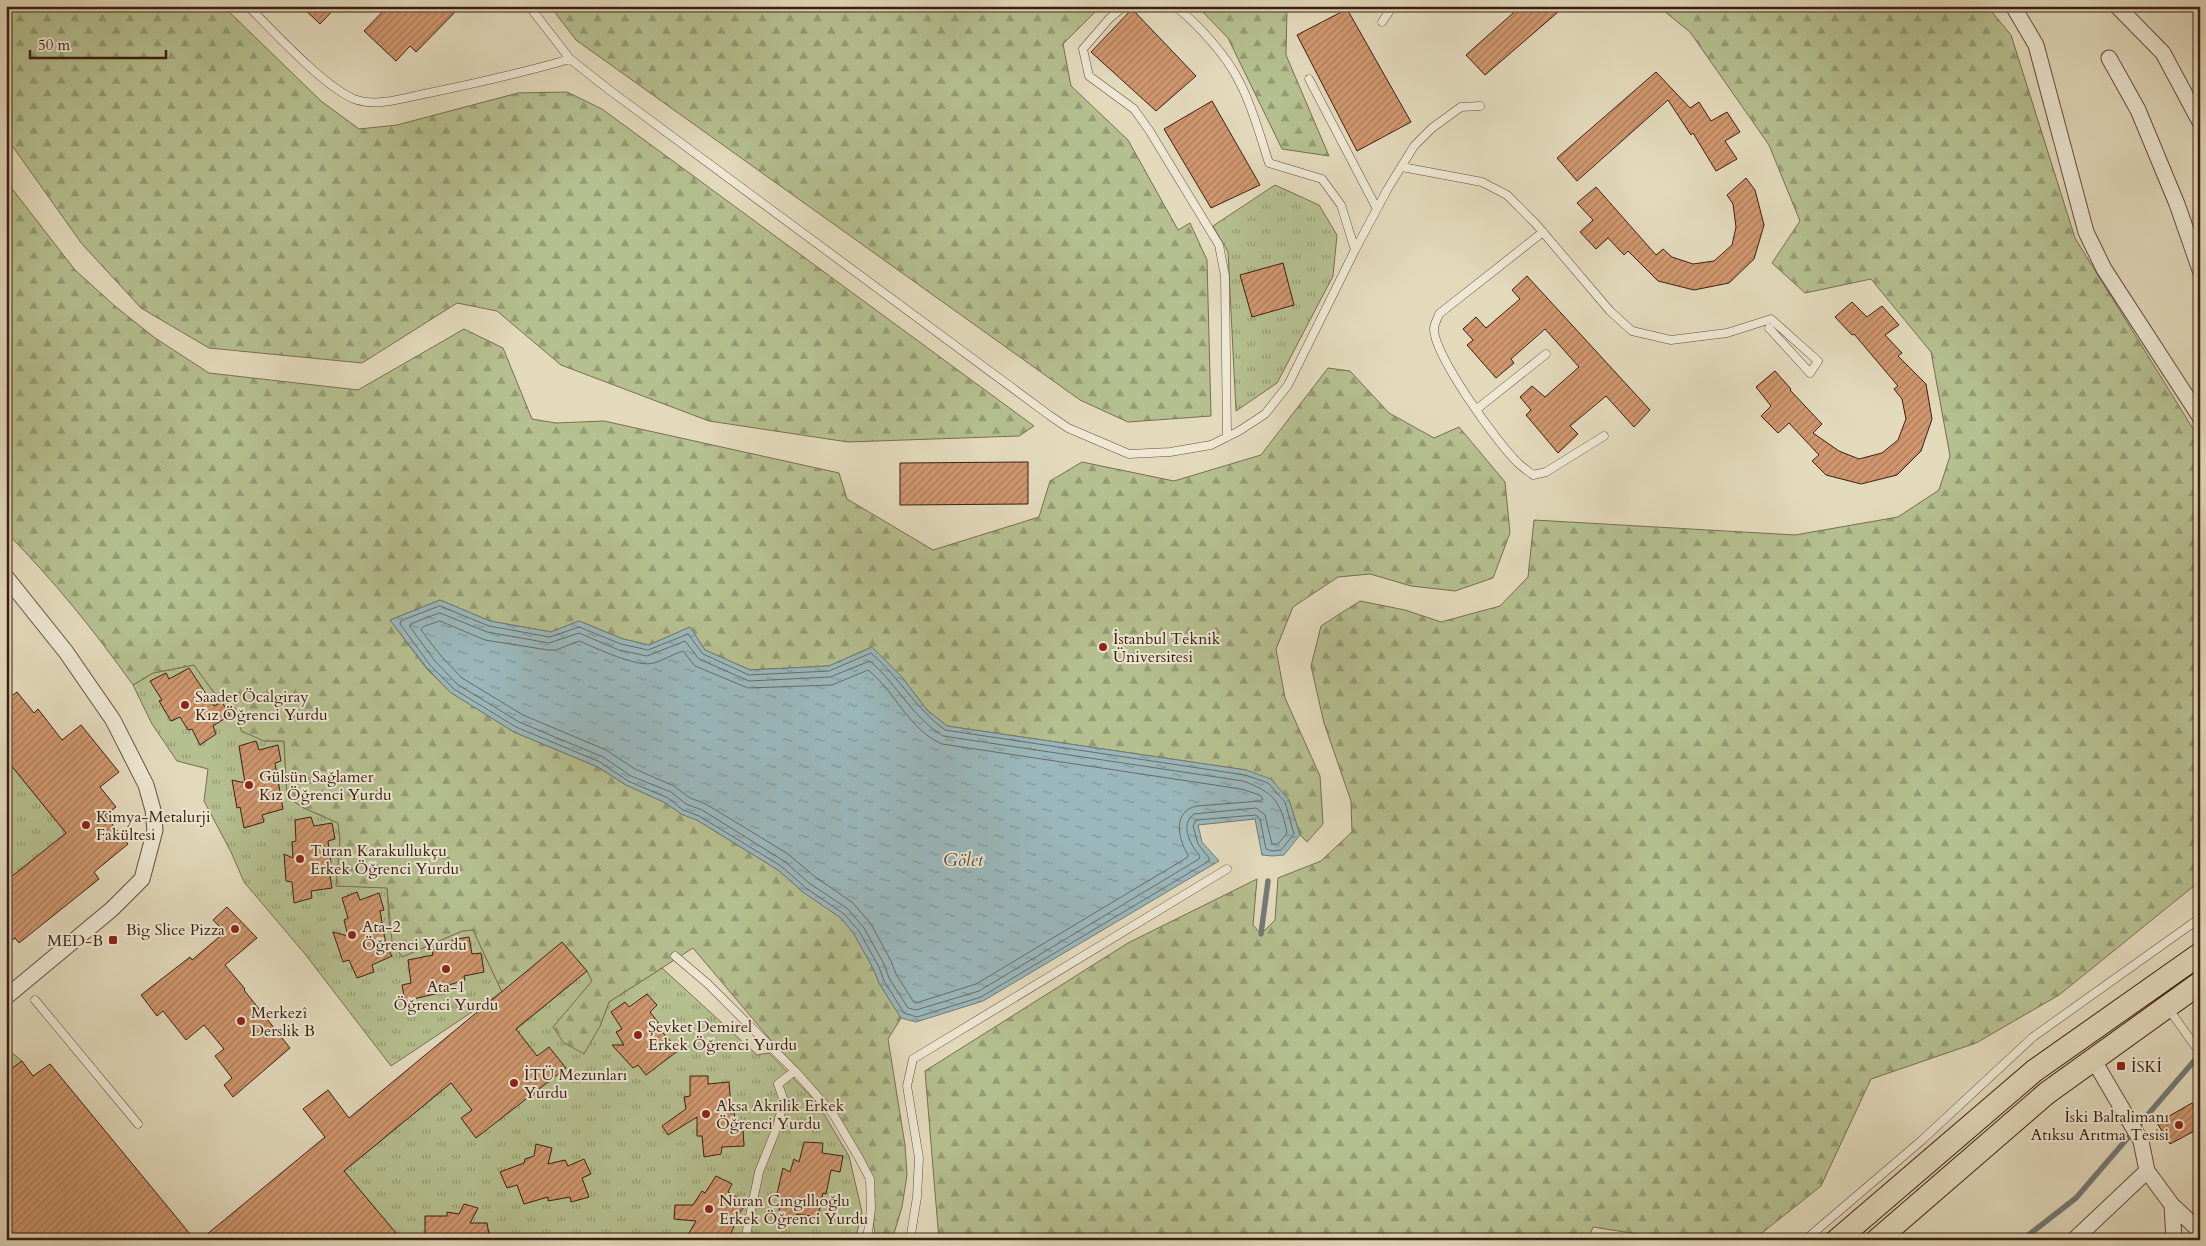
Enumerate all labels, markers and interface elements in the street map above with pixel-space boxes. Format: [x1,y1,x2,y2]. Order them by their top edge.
scale bar [30,28,166,60]
text: 50 m [38,35,70,55]
place label: İstanbul Teknik Üniversitesi [1113,628,1221,668]
marker: İstanbul Teknik Üniversitesi [1097,641,1109,653]
place label: Saadet Öcalgiray Kız Öğrenci Yurdu [195,686,328,726]
marker: Saadet Öcalgiray Kız Öğrenci Yurdu [179,699,191,711]
place label: Gülsün Sağlamer Kız Öğrenci Yurdu [259,766,392,806]
marker: Gülsün Sağlamer Kız Öğrenci Yurdu [243,779,255,791]
place label: Kimya-Metalurji Fakültesi [96,806,211,846]
marker: Kimya-Metalurji Fakültesi [80,819,92,831]
place label: Turan Karakullukçu Erkek Öğrenci Yurdu [310,840,460,880]
water label: Gölet [943,848,984,873]
marker: Turan Karakullukçu Erkek Öğrenci Yurdu [294,853,306,865]
place label: Ata-2 Öğrenci Yurdu [362,916,467,956]
place label: Big Slice Pizza [126,919,225,941]
marker: Big Slice Pizza [229,923,241,935]
marker: Ata-2 Öğrenci Yurdu [346,929,358,941]
place label: MED-B [47,930,103,952]
marker: MED-B [107,934,119,946]
marker: Ata-1 Öğrenci Yurdu [440,963,452,975]
place label: Ata-1 Öğrenci Yurdu [394,976,499,1016]
place label: Merkezî Derslik B [251,1002,315,1042]
marker: Merkezî Derslik B [235,1015,247,1027]
place label: Şevket Demirel Erkek Öğrenci Yurdu [648,1016,798,1056]
marker: Şevket Demirel Erkek Öğrenci Yurdu [632,1029,644,1041]
place label: İSKİ [2131,1056,2162,1078]
marker: İSKİ [2115,1060,2127,1072]
place label: İTÜ Mezunları Yurdu [524,1064,628,1104]
marker: İTÜ Mezunları Yurdu [508,1077,520,1089]
place label: Aksa Akrilik Erkek Öğrenci Yurdu [716,1095,845,1135]
place label: İski Baltalimanı Atıksu Arıtma Tesisi [2031,1106,2170,1146]
marker: Aksa Akrilik Erkek Öğrenci Yurdu [700,1108,712,1120]
marker: İski Baltalimanı Atıksu Arıtma Tesisi [2173,1119,2185,1131]
place label: Nuran Cıngıllıoğlu Erkek Öğrenci Yurdu [719,1190,869,1230]
marker: Nuran Cıngıllıoğlu Erkek Öğrenci Yurdu [703,1203,715,1215]

